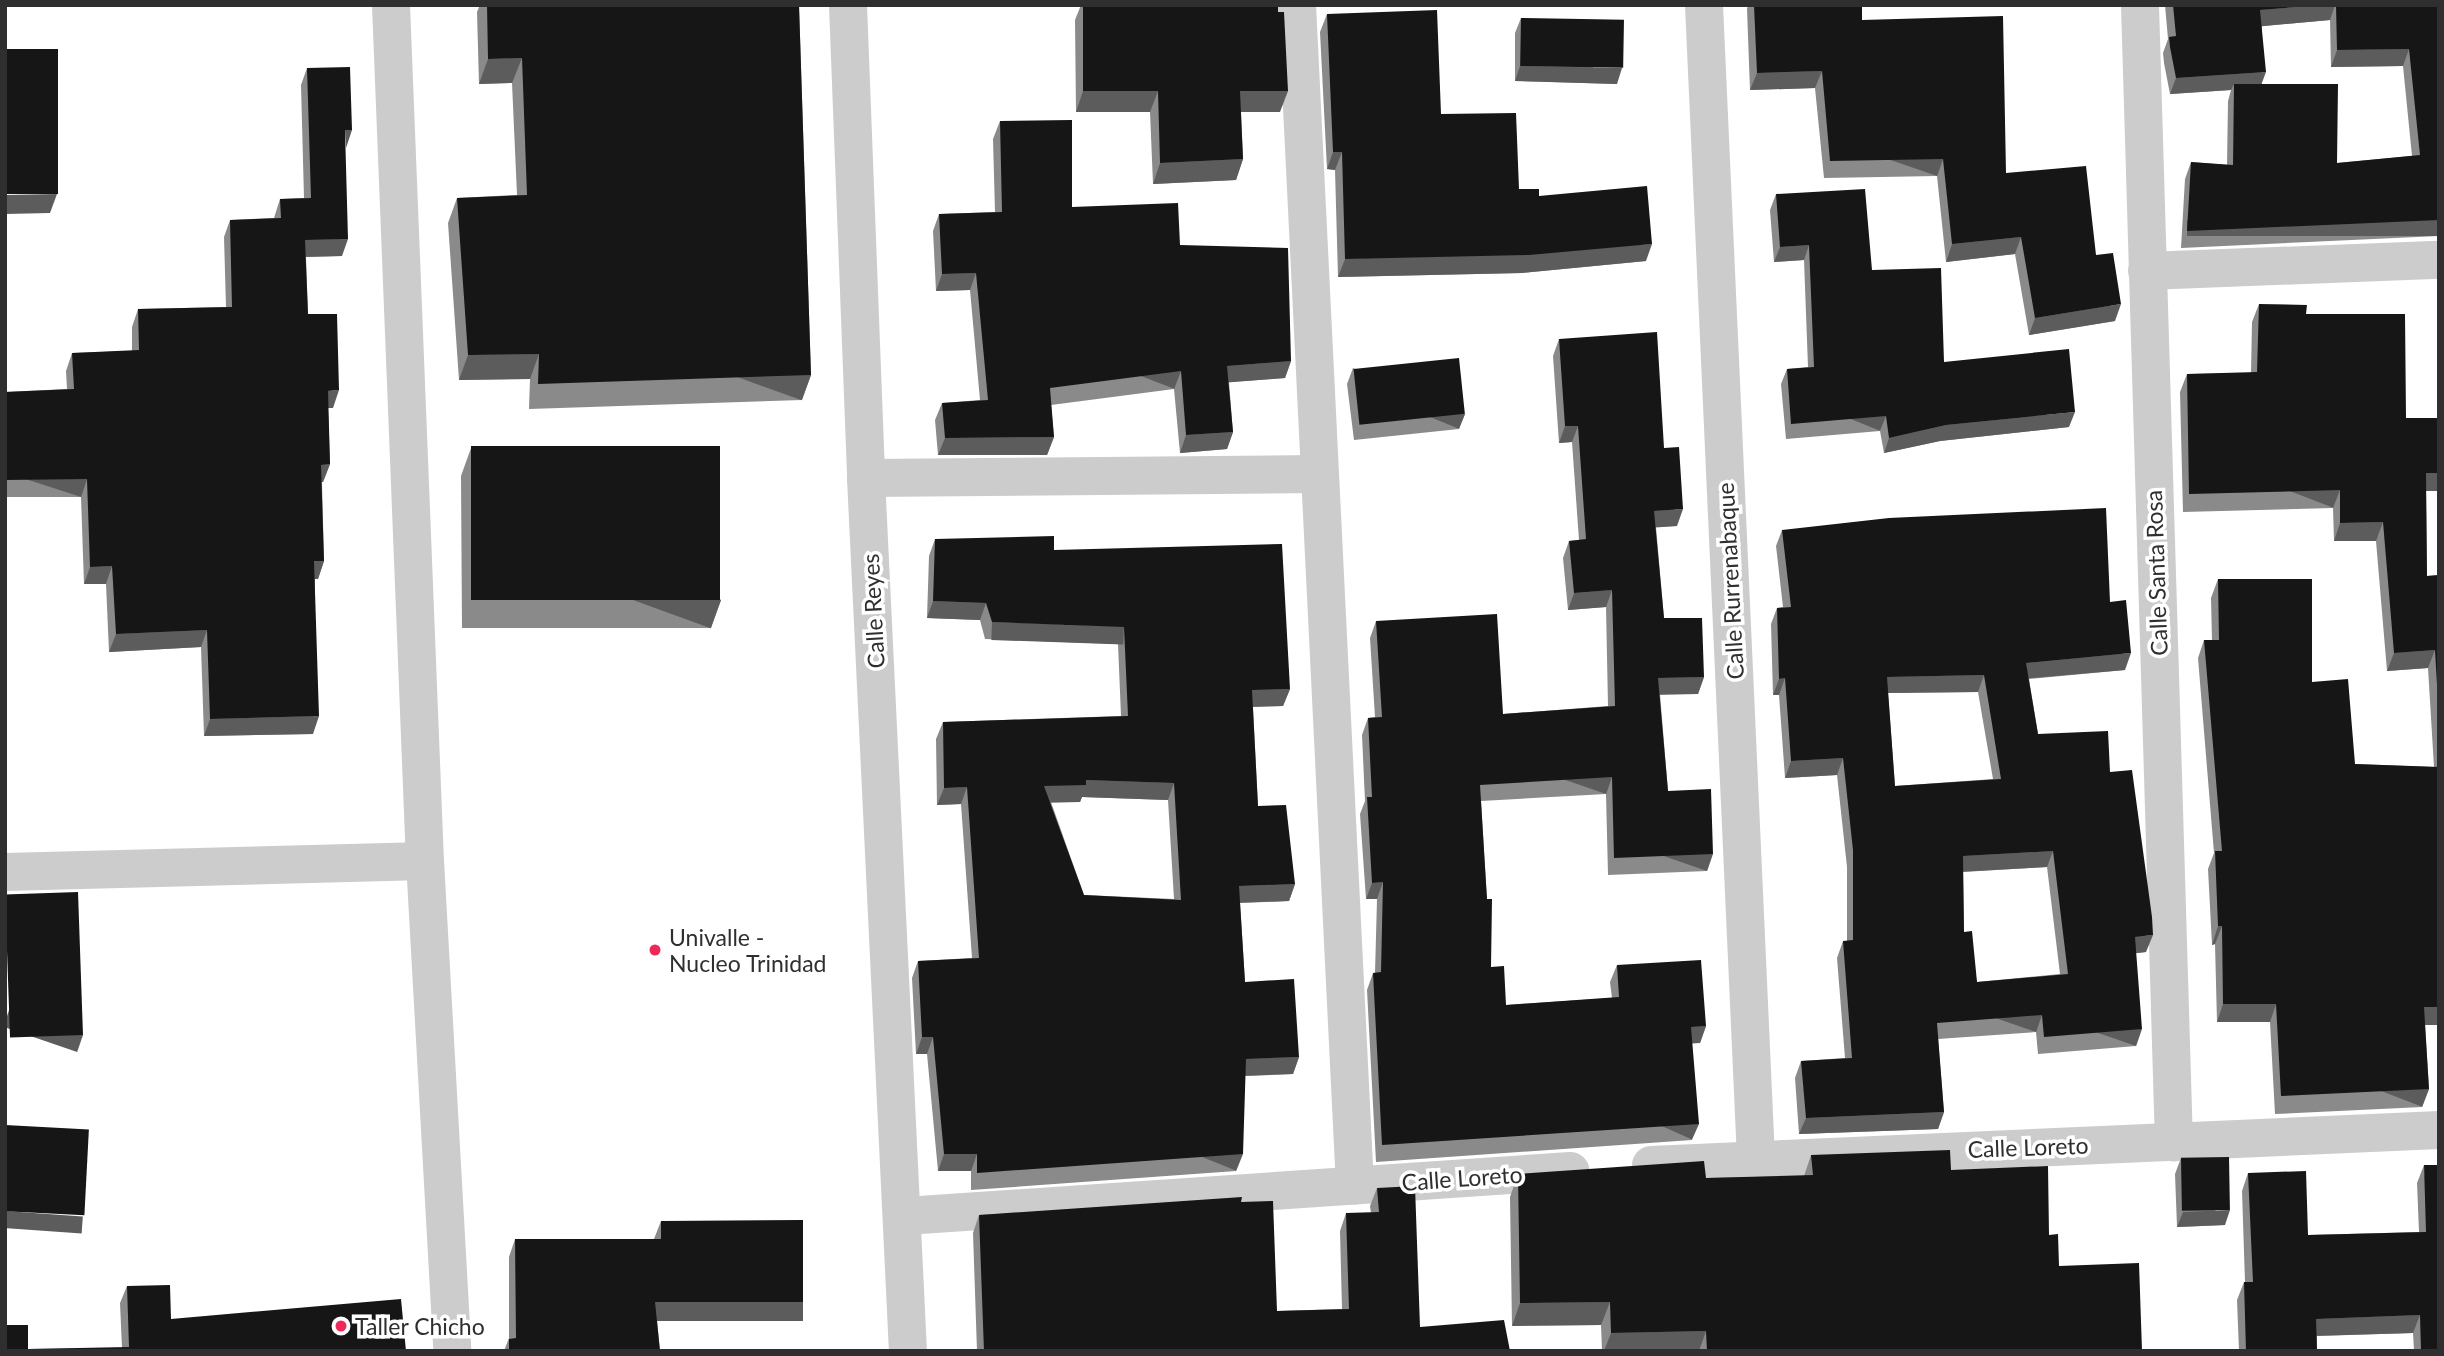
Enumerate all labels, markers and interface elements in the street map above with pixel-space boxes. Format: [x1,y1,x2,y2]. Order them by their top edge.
street label: Calle Rurrenabaque [1711,482,1749,680]
street label: Calle Santa Rosa [2139,490,2173,656]
street label: Calle Reyes [856,553,890,669]
place label: Univalle - Nucleo Trinidad [669,923,827,977]
marker: Univalle - Nucleo Trinidad [647,942,663,958]
street label: Calle Loreto [1967,1131,2089,1163]
street label: Calle Loreto [1401,1160,1523,1196]
place label: Taller Chicho [355,1312,485,1340]
marker: Taller Chicho [333,1318,349,1334]

